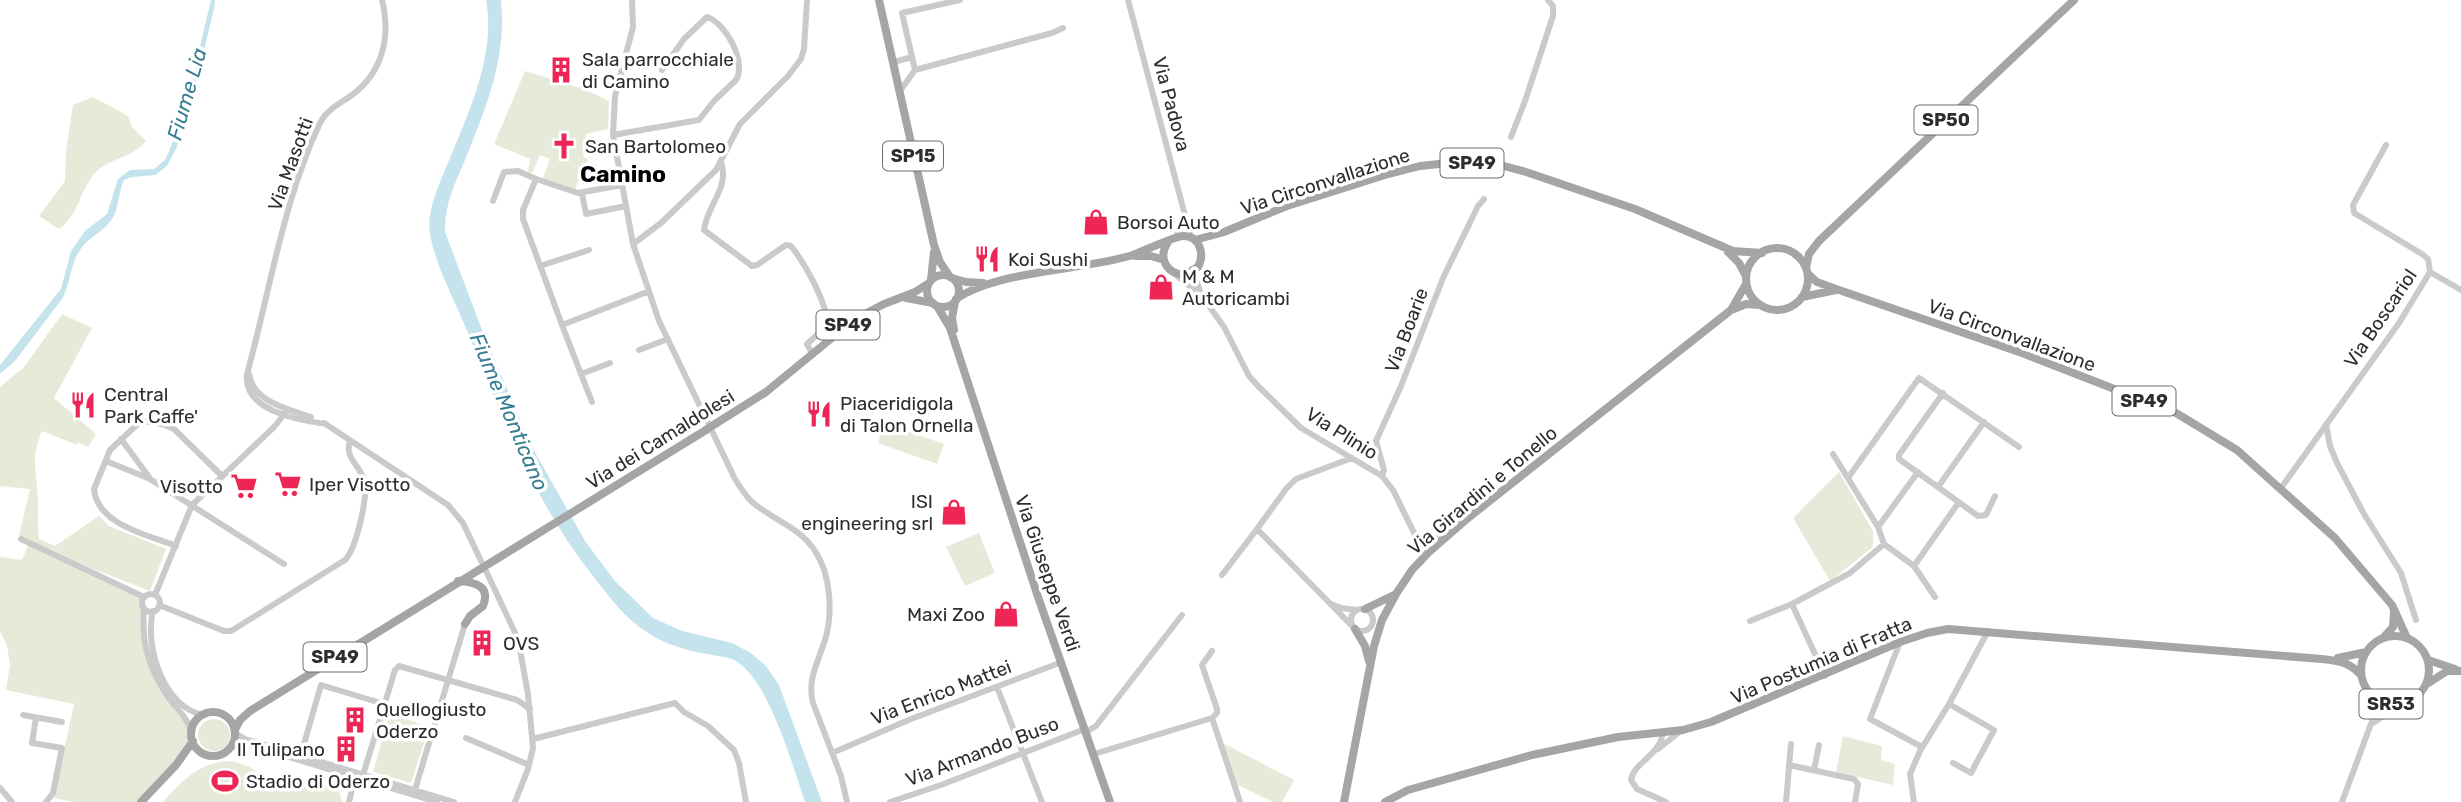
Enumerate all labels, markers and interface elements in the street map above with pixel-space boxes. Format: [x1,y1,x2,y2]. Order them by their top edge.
water label: Fiume Lia [161,45,212,143]
place label: Sala parrocchiale di Camino [582,48,734,93]
street label: Via Padova [1148,54,1195,154]
building icon: Sala parrocchiale di Camino [546,55,576,85]
road number: SP50 [1914,106,1978,134]
street label: Via Masotti [263,114,318,214]
church icon: San Bartolomeo [549,131,579,161]
place label: San Bartolomeo [585,135,726,158]
road number: SP15 [883,141,943,170]
street label: Via Circonvallazione [1238,143,1413,220]
road number: SP49 [1440,148,1504,178]
district label: Camino [580,160,666,188]
shop icon: Borsoi Auto [1081,207,1111,237]
place label: Borsoi Auto [1117,211,1220,234]
restaurant icon: Koi Sushi [972,244,1002,274]
place label: Koi Sushi [1008,248,1088,271]
place label: M & M Autoricambi [1182,265,1290,310]
street label: Via Boscariol [2339,265,2422,372]
shop icon: M & M Autoricambi [1146,272,1176,302]
street label: Via Boarie [1380,285,1433,376]
street label: Via Circonvallazione [1925,294,2099,376]
road number: SP49 [816,310,880,340]
water label: Fiume Monticano [465,329,554,494]
place label: Central Park Caffe' [104,383,198,428]
street label: Via dei Camaldolesi [582,385,739,494]
road number: SP49 [2112,386,2176,416]
restaurant icon: Central Park Caffe' [68,390,98,420]
place label: Piaceridigola di Talon Ornella [840,392,973,437]
restaurant icon: Piaceridigola di Talon Ornella [804,399,834,429]
street label: Via Plinio [1301,402,1382,465]
street label: Via Girardini e Tonello [1403,421,1562,560]
supermarket icon: Iper Visotto [273,469,303,499]
supermarket icon: Visotto [229,471,259,501]
place label: Iper Visotto [309,473,410,496]
place label: Visotto [160,475,223,498]
place label: ISI engineering srl [801,490,933,535]
street label: Via Giuseppe Verdi [1010,492,1085,654]
shop icon: ISI engineering srl [939,497,969,527]
shop icon: Maxi Zoo [991,599,1021,629]
place label: Maxi Zoo [907,603,985,626]
street label: Via Postumia di Fratta [1727,612,1915,709]
building icon: OVS [467,628,497,658]
place label: OVS [503,632,539,655]
road number: SP49 [304,642,366,672]
street label: Via Enrico Mattei [868,655,1015,730]
road number: SR53 [2360,690,2422,718]
place label: Quellogiusto Oderzo [376,698,486,743]
building icon: Quellogiusto Oderzo [340,705,370,735]
street label: Via Armando Buso [902,712,1062,791]
building icon: Il Tulipano [331,734,361,764]
place label: Il Tulipano [237,738,325,761]
sports icon: Stadio di Oderzo [210,766,240,796]
place label: Stadio di Oderzo [246,770,390,793]

